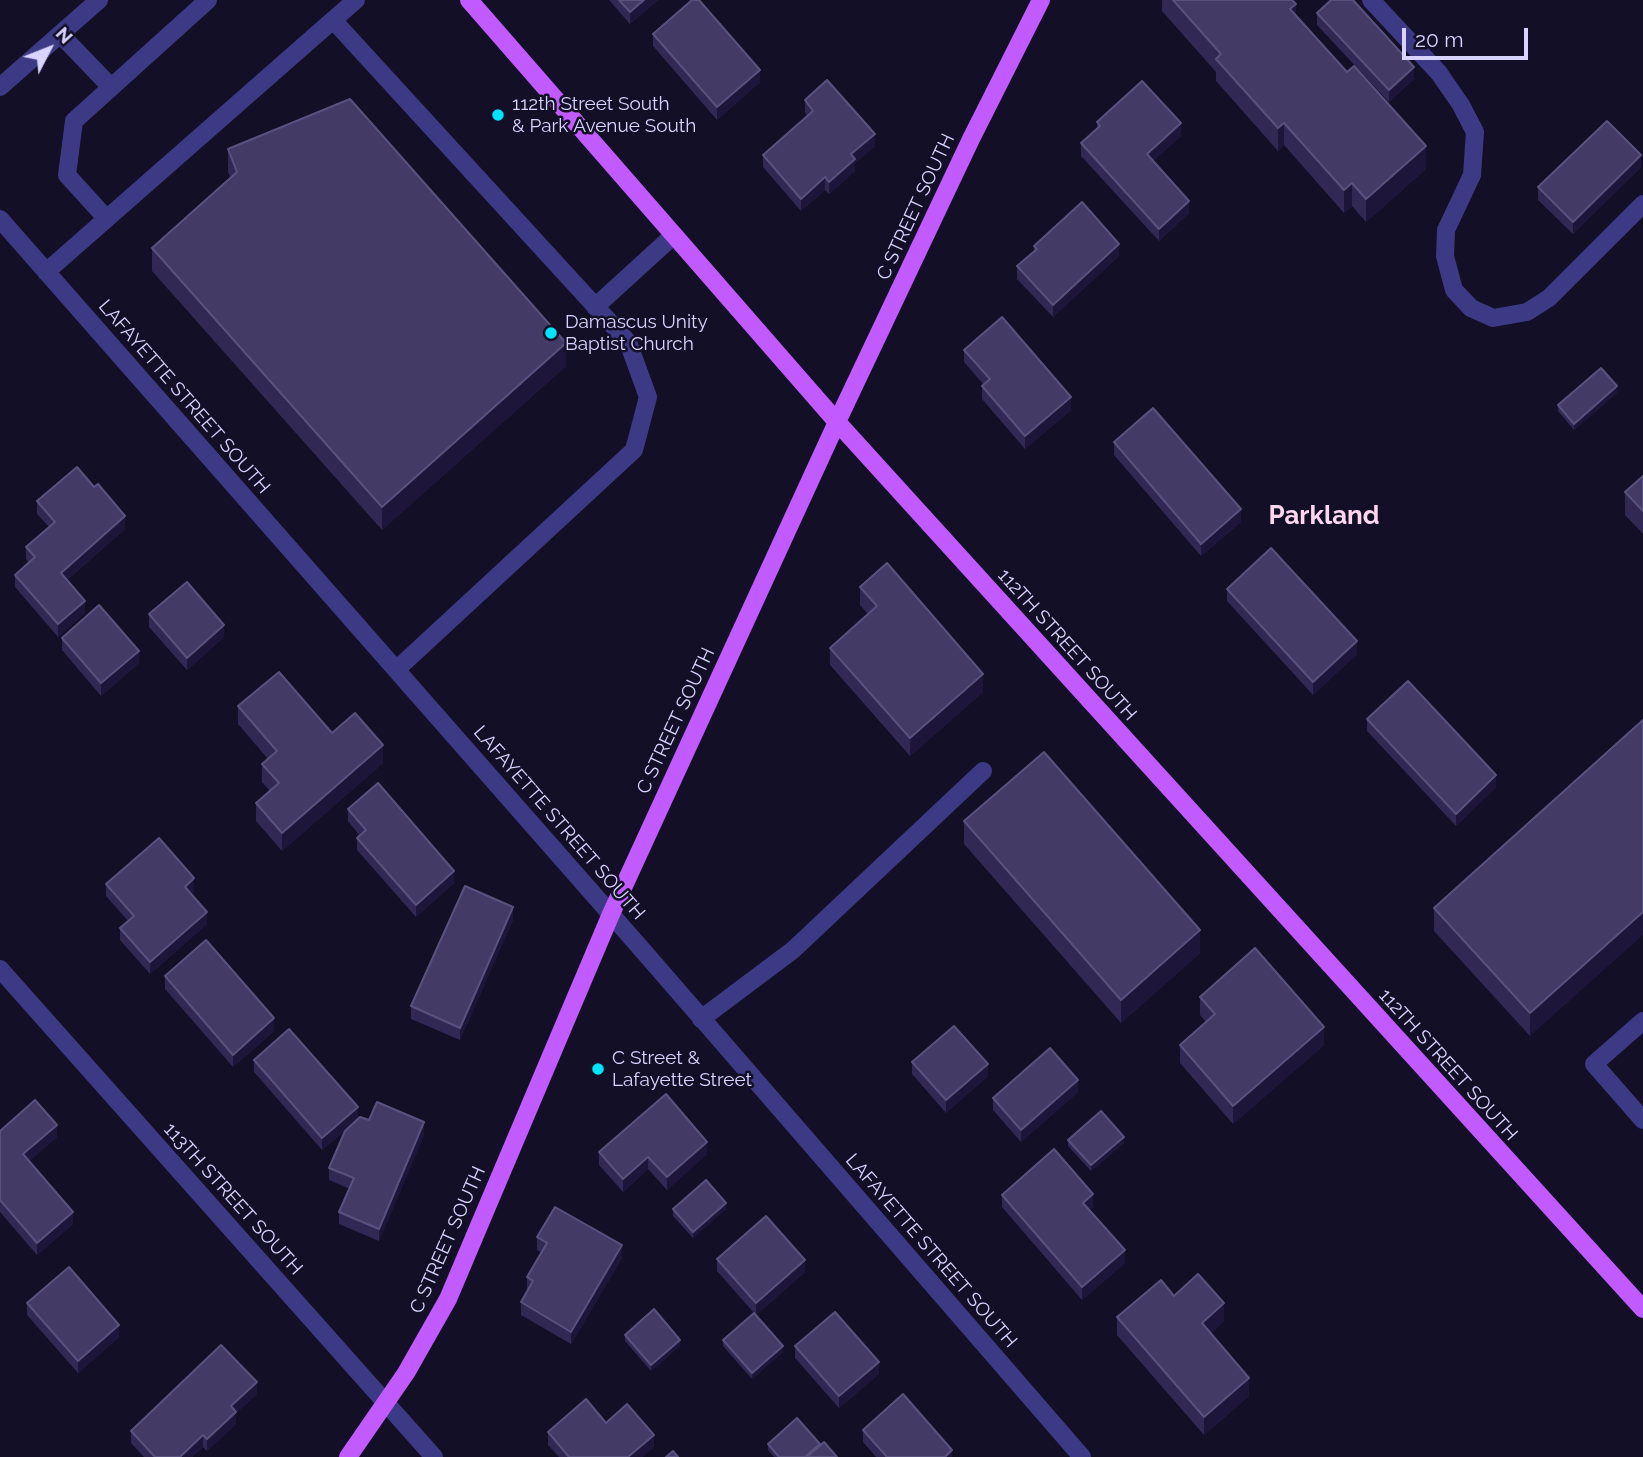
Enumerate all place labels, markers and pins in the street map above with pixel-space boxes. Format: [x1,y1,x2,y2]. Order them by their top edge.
place label: 112th Street South & Park Avenue South [512,93,696,137]
marker: 112th Street South & Park Avenue South [490,107,506,123]
place label: Damascus Unity Baptist Church [565,311,708,355]
marker: Damascus Unity Baptist Church [543,325,559,341]
place label: C Street & Lafayette Street [612,1047,752,1091]
marker: C Street & Lafayette Street [590,1061,606,1077]

